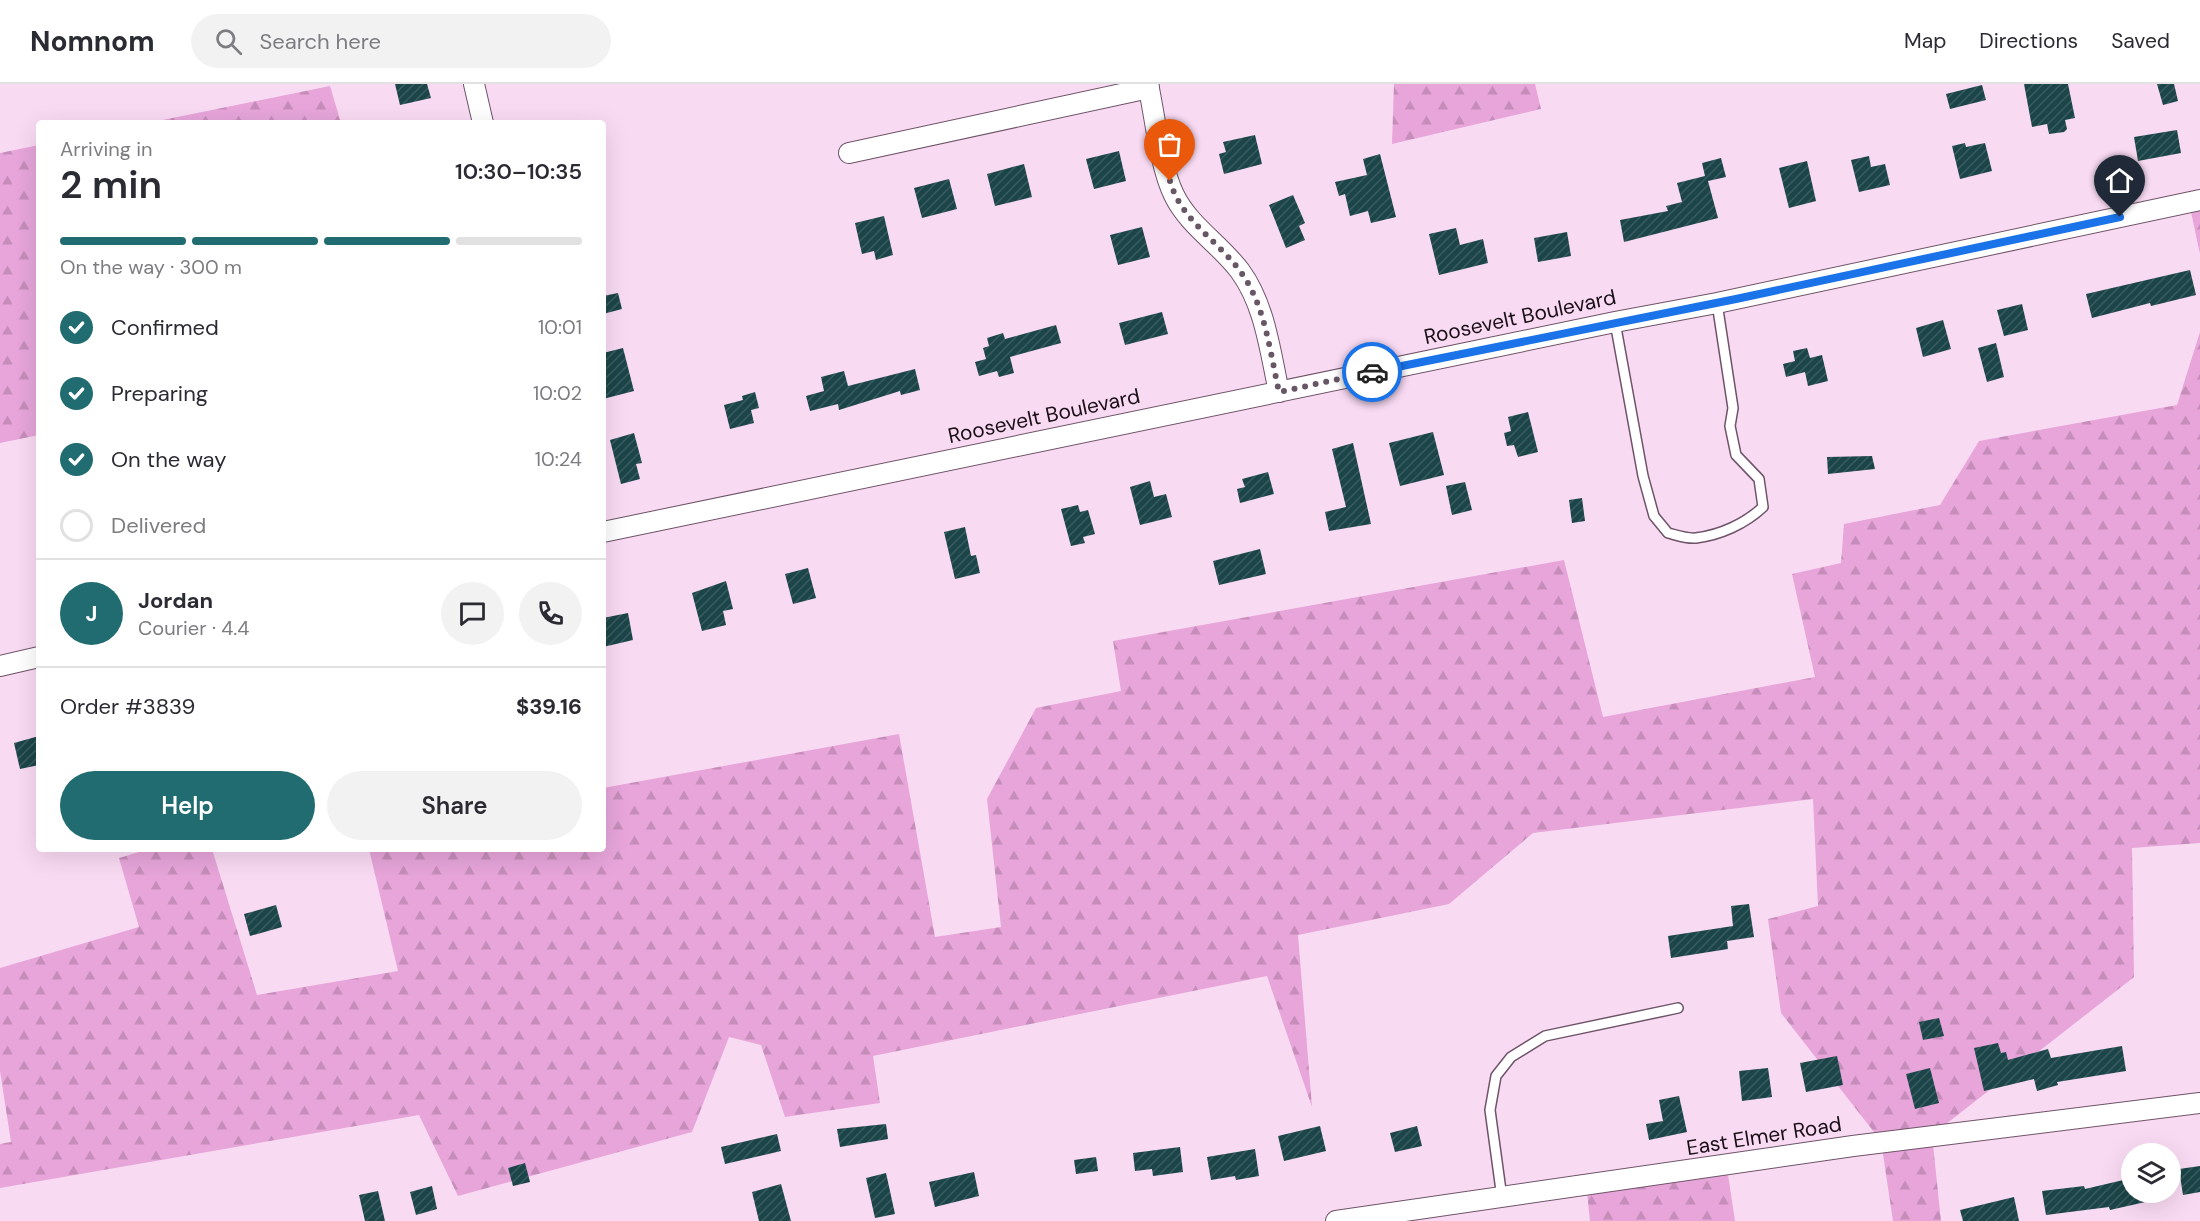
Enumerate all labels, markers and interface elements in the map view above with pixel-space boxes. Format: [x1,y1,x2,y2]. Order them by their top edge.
search box [191,14,611,68]
text: Nomnom [30,23,155,60]
icon: search [212,25,245,58]
text: Search here [260,27,381,56]
text: Map [1904,27,1946,55]
text: Directions [1979,27,2078,55]
text: Saved [2111,27,2170,55]
pin [1144,119,1195,181]
icon: bag [1153,128,1186,161]
text: Arriving in [60,136,152,162]
pin [2094,155,2145,217]
text: 10:30–10:35 [455,157,582,186]
text: 2 min [60,159,162,210]
icon: home [2103,164,2136,197]
text: On the way · 300 m [60,254,242,280]
street label: Roosevelt Boulevard [1421,283,1619,351]
icon: check [60,311,93,344]
text: Confirmed [111,313,219,342]
text: 10:01 [538,314,582,340]
courier [1342,342,1402,402]
icon: car [1356,356,1389,389]
icon: check [60,377,93,410]
text: Preparing [111,379,208,408]
text: 10:02 [533,380,582,406]
street label: Roosevelt Boulevard [945,382,1143,450]
icon: check [60,443,93,476]
text: On the way [111,445,226,474]
text: 10:24 [535,446,582,472]
text: Delivered [111,511,206,540]
button: chat [441,582,504,645]
button: phone [519,582,582,645]
text: Jordan [138,586,213,615]
text: J [86,599,97,628]
text: Courier · 4.4 [138,615,249,641]
text: Order #3839 [60,692,195,721]
text: $39.16 [516,692,582,721]
button: Help [60,771,315,840]
button: Share [327,771,582,840]
street label: East Elmer Road [1684,1110,1844,1162]
map controls [2121,1143,2181,1203]
button: layers [2121,1143,2181,1203]

